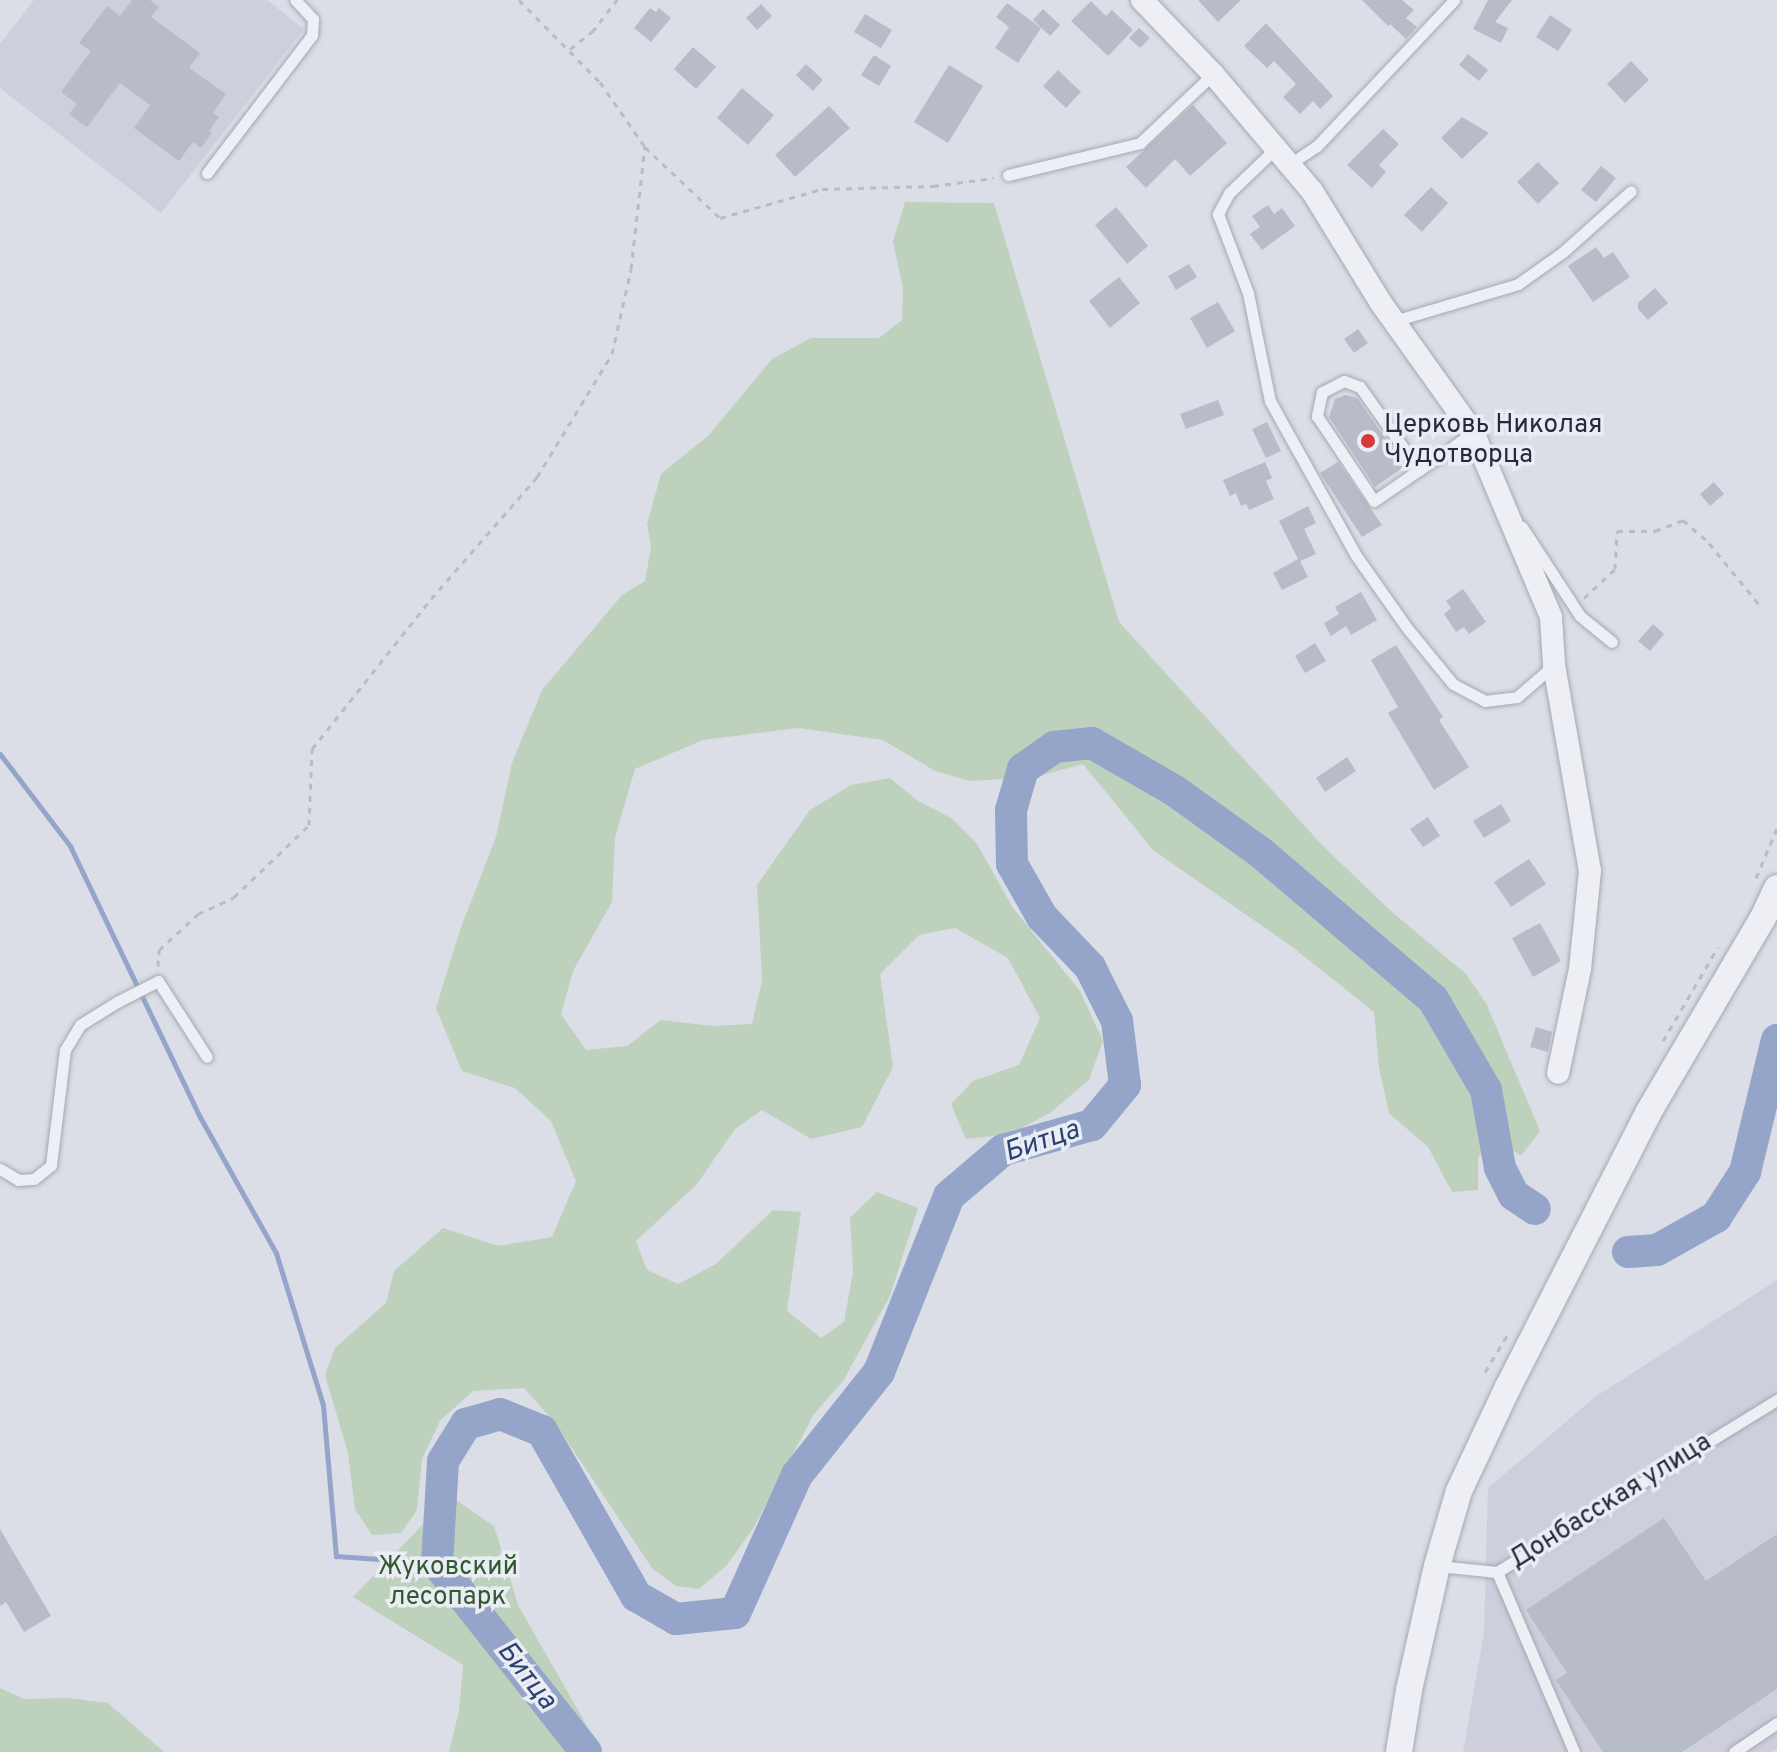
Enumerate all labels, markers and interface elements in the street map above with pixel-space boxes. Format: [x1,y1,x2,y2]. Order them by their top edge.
place label: Церковь Николая Чудотворца [1384,410,1602,472]
marker: Церковь Николая Чудотворца [1359,432,1377,450]
water label: Битца [1000,1114,1084,1170]
street label: Донбасская улица [1504,1427,1718,1577]
park label: Жуковский лесопарк [378,1552,518,1614]
water label: Битца [489,1635,563,1717]

